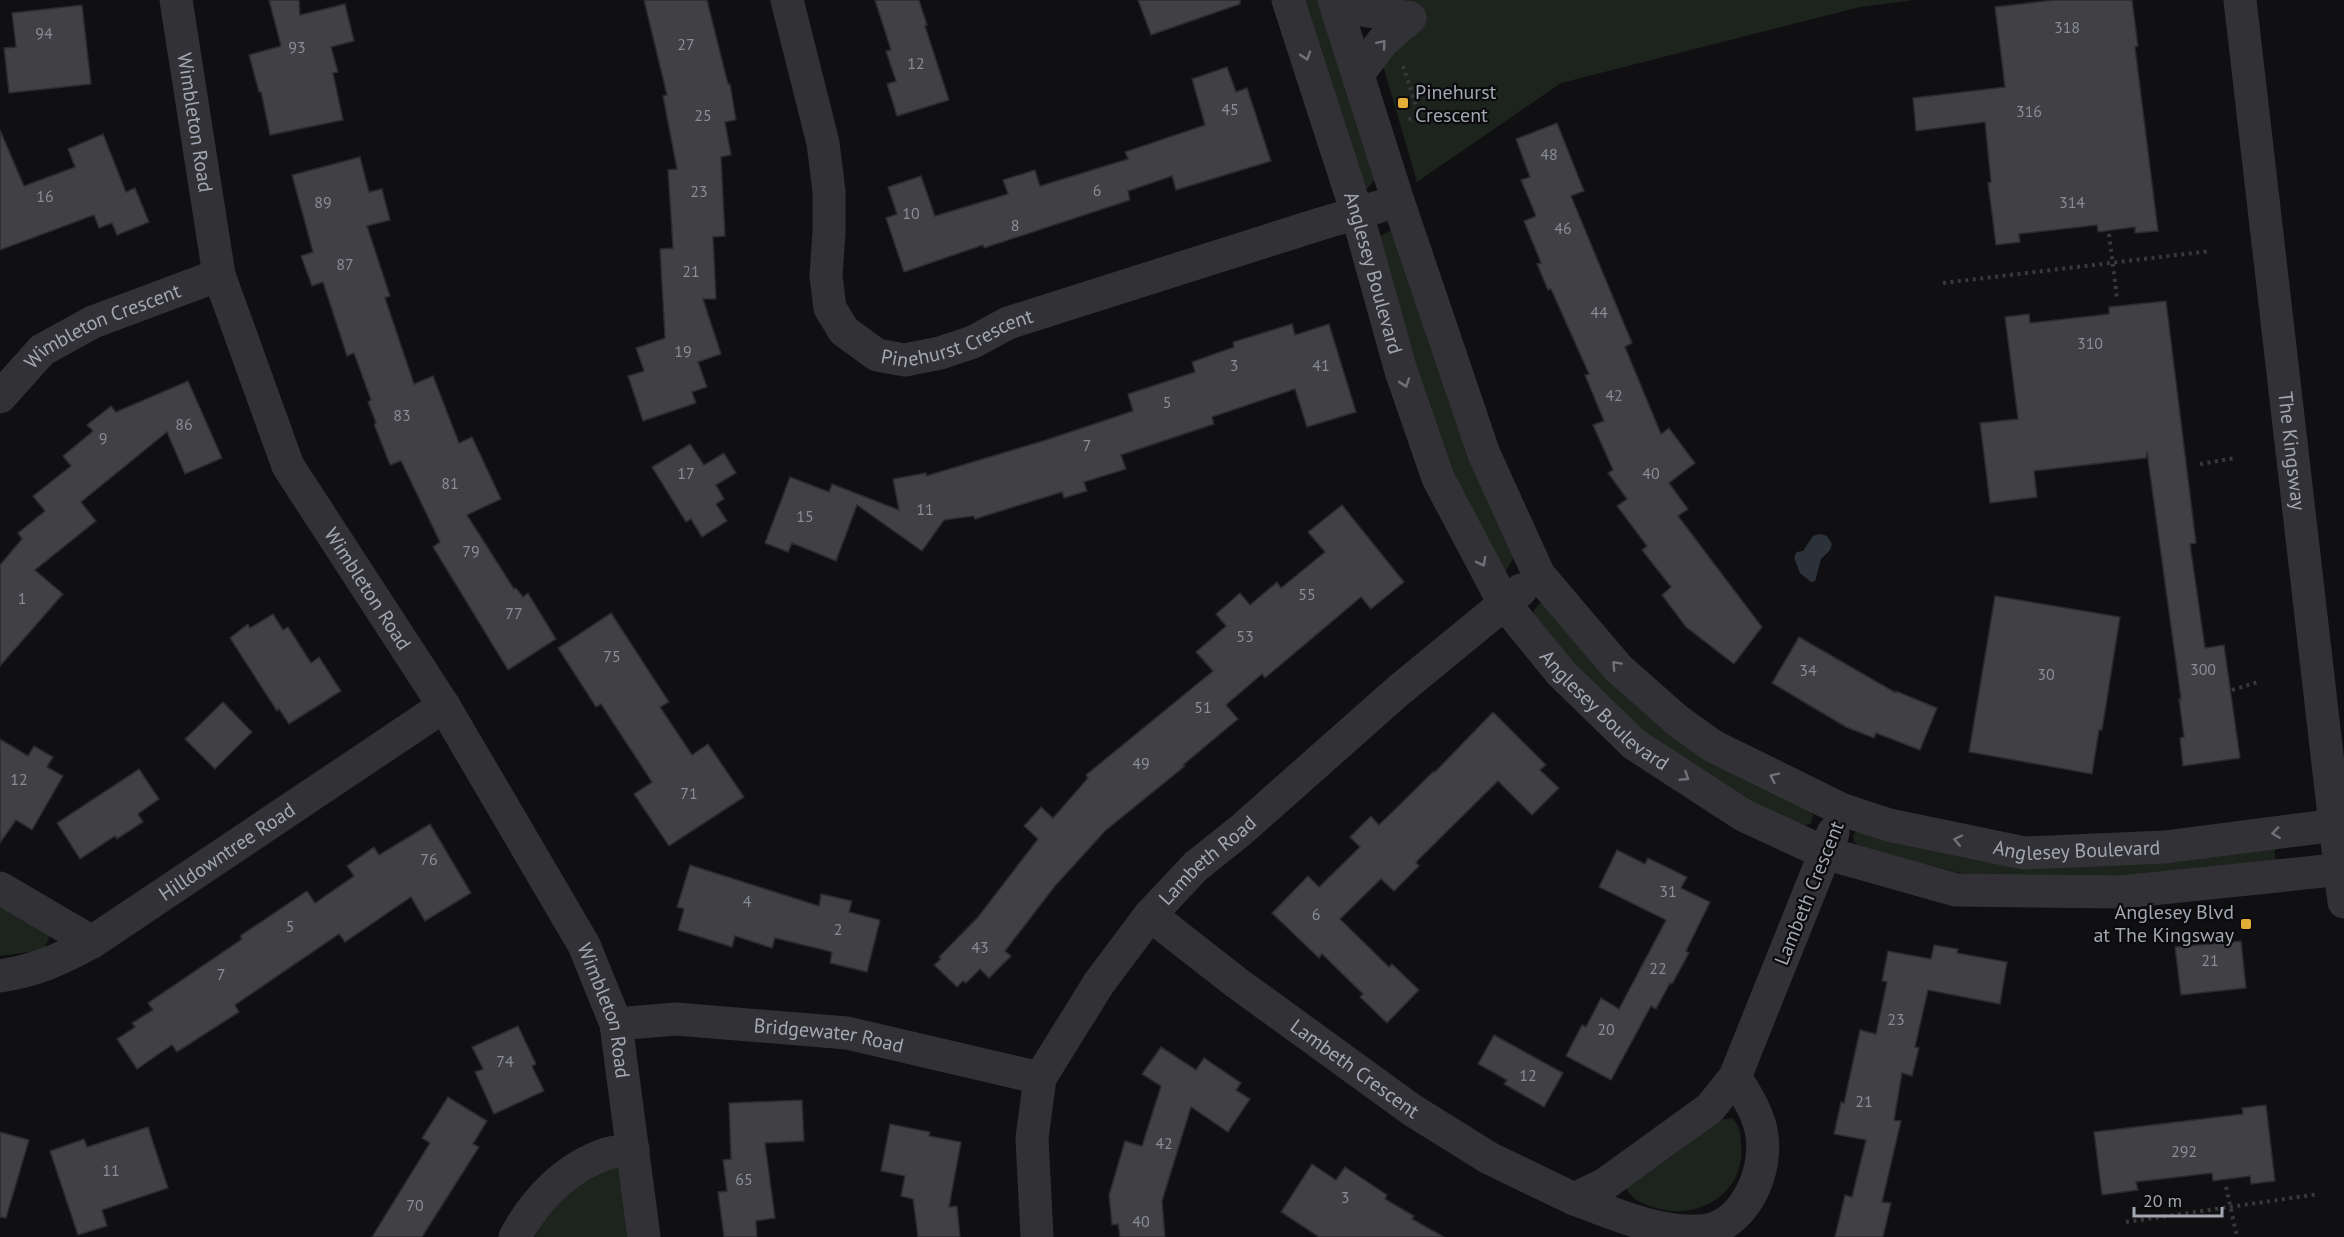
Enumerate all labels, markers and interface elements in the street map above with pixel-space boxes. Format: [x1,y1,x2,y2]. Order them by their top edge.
house number: 318 [2054,17,2080,37]
house number: 94 [35,23,53,43]
house number: 27 [677,34,695,54]
house number: 93 [288,37,306,57]
one-way arrow [1375,41,1386,51]
one-way arrow [1299,50,1311,61]
street label: Wimbleton Road [171,51,219,194]
house number: 12 [907,53,925,73]
place label: Pinehurst Crescent [1415,79,1497,128]
marker: Pinehurst Crescent [1396,96,1410,110]
house number: 45 [1221,99,1239,119]
house number: 316 [2016,101,2042,121]
house number: 25 [694,105,712,125]
house number: 48 [1540,144,1558,164]
house number: 6 [1093,180,1101,200]
house number: 23 [690,181,708,201]
house number: 16 [36,186,54,206]
street label: Anglesey Boulevard [1338,188,1409,357]
house number: 89 [314,192,332,212]
house number: 314 [2059,192,2085,212]
house number: 10 [902,203,920,223]
house number: 8 [1011,215,1019,235]
house number: 46 [1554,218,1572,238]
house number: 87 [336,254,354,274]
house number: 21 [682,261,700,281]
street label: Wimbleton Crescent [18,277,184,374]
house number: 44 [1590,302,1608,322]
street label: Pinehurst Crescent [879,303,1036,373]
house number: 310 [2077,333,2103,353]
house number: 19 [674,341,692,361]
house number: 3 [1230,355,1238,375]
house number: 41 [1312,355,1330,375]
one-way arrow [1398,377,1411,388]
house number: 42 [1605,385,1623,405]
street label: The Kingsway [2272,390,2312,512]
house number: 5 [1163,392,1171,412]
house number: 83 [393,405,411,425]
house number: 86 [175,414,193,434]
house number: 9 [99,428,107,448]
house number: 7 [1083,435,1091,455]
house number: 17 [677,463,695,483]
house number: 40 [1642,463,1660,483]
house number: 81 [441,473,459,493]
house number: 11 [916,499,934,519]
house number: 15 [796,506,814,526]
street label: Wimbleton Road [319,523,417,655]
house number: 79 [462,541,480,561]
one-way arrow [1475,555,1486,566]
house number: 55 [1298,584,1316,604]
house number: 1 [18,588,26,608]
house number: 77 [505,603,523,623]
house number: 53 [1236,626,1254,646]
street label: Anglesey Boulevard [1534,644,1674,776]
house number: 75 [603,646,621,666]
house number: 300 [2190,659,2216,679]
house number: 34 [1799,660,1817,680]
one-way arrow [1613,662,1624,673]
house number: 30 [2037,664,2055,684]
house number: 51 [1194,697,1212,717]
house number: 49 [1132,753,1150,773]
house number: 12 [10,769,28,789]
one-way arrow [1678,770,1689,781]
one-way arrow [1770,773,1781,785]
house number: 71 [680,783,698,803]
street label: Hilldowntree Road [154,797,300,907]
street label: Lambeth Road [1153,810,1262,911]
street label: Lambeth Crescent [1768,817,1850,969]
one-way arrow [2272,827,2281,839]
one-way arrow [1953,834,1963,847]
street label: Anglesey Boulevard [1991,834,2161,866]
house number: 76 [420,849,438,869]
house number: 31 [1659,881,1677,901]
house number: 4 [743,891,752,911]
place label: Anglesey Blvd at The Kingsway [2093,899,2235,948]
house number: 6 [1312,904,1320,924]
house number: 5 [286,916,294,936]
marker: Anglesey Blvd at The Kingsway [2239,917,2253,931]
house number: 2 [834,919,842,939]
house number: 43 [971,937,989,957]
street label: Wimbleton Road [572,939,636,1080]
house number: 21 [2201,950,2219,970]
house number: 22 [1649,958,1667,978]
house number: 7 [217,964,225,984]
house number: 23 [1887,1009,1905,1029]
street label: Bridgewater Road [753,1012,906,1059]
street label: Lambeth Crescent [1285,1013,1424,1124]
house number: 20 [1597,1019,1615,1039]
house number: 74 [496,1051,514,1071]
house number: 12 [1519,1065,1537,1085]
house number: 21 [1855,1091,1873,1111]
house number: 42 [1155,1133,1173,1153]
house number: 292 [2171,1141,2197,1161]
house number: 11 [102,1160,120,1180]
house number: 65 [735,1169,753,1189]
scale bar [2134,1180,2222,1218]
house number: 3 [1341,1187,1349,1207]
text: 20 m [2143,1189,2182,1212]
house number: 70 [406,1195,424,1215]
house number: 40 [1132,1211,1150,1231]

